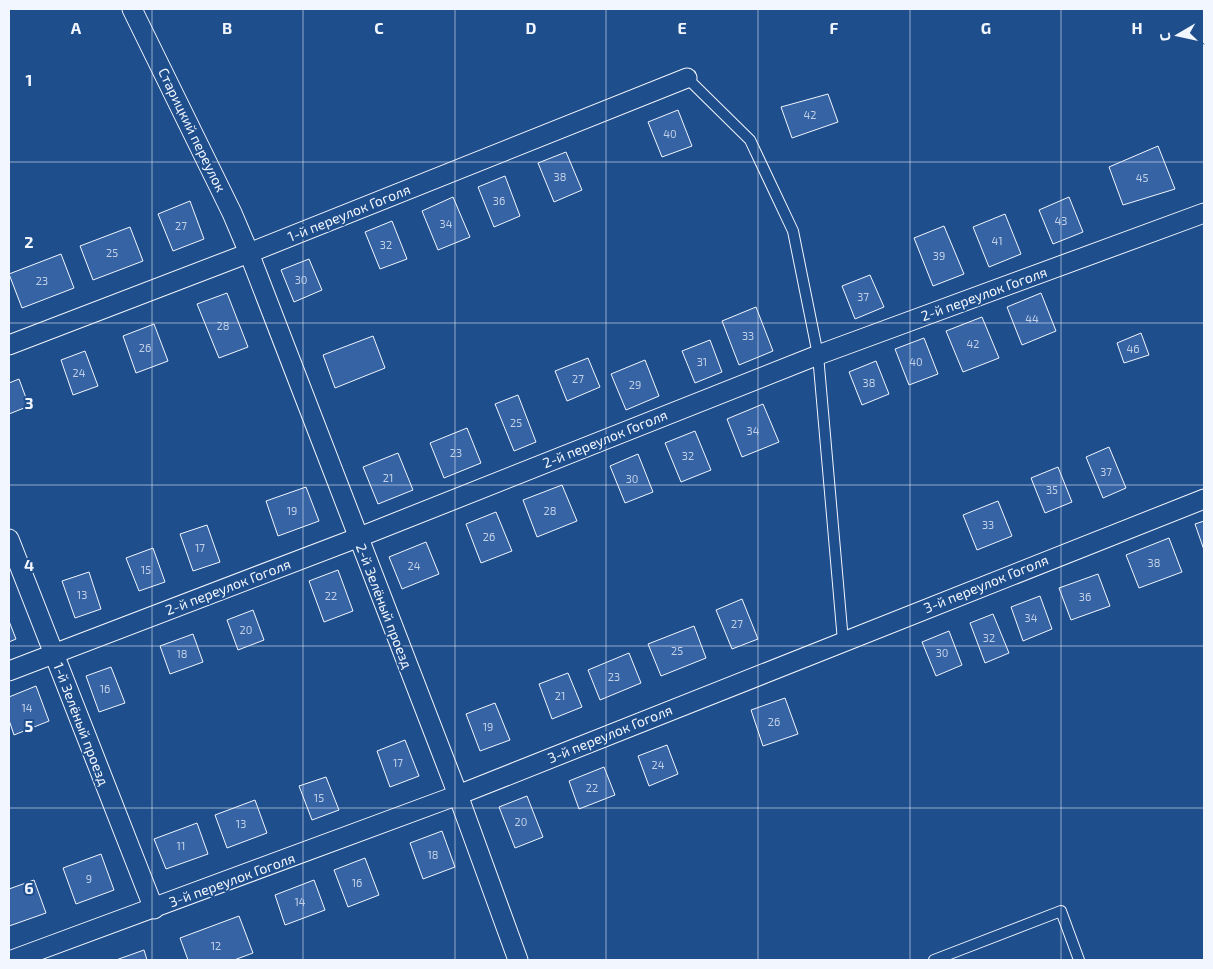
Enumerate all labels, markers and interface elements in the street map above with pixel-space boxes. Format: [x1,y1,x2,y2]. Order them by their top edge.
north arrow [1153,10,1203,60]
text: A [71,18,82,37]
text: B [222,18,232,37]
text: C [374,18,384,37]
text: D [526,18,537,37]
text: E [677,18,687,37]
text: F [830,18,839,37]
text: G [981,18,991,37]
text: H [1131,18,1143,37]
text: С [1156,32,1174,43]
street label: Старицкий переулок [155,65,230,195]
text: 1 [26,70,32,89]
house number: 42 [804,108,816,121]
house number: 40 [663,127,677,140]
house number: 38 [554,170,566,183]
house number: 45 [1136,171,1148,184]
street label: 1-й переулок Гоголя [285,180,413,245]
house number: 36 [493,194,505,207]
house number: 43 [1055,214,1067,227]
house number: 34 [440,217,453,230]
house number: 27 [175,219,187,232]
text: 2 [24,232,34,251]
house number: 41 [991,234,1003,247]
house number: 32 [380,238,392,251]
house number: 25 [106,246,118,259]
house number: 39 [933,249,945,262]
street label: 2-й переулок Гоголя [918,263,1049,324]
house number: 30 [295,273,307,286]
house number: 23 [36,274,48,287]
house number: 37 [857,290,869,303]
house number: 44 [1025,312,1039,325]
house number: 28 [217,319,229,332]
house number: 33 [742,329,754,342]
house number: 42 [967,337,979,350]
house number: 26 [139,341,151,354]
house number: 46 [1126,342,1140,355]
house number: 31 [697,355,707,368]
house number: 40 [909,355,923,368]
house number: 24 [73,366,86,379]
house number: 27 [572,372,584,385]
house number: 38 [863,376,875,389]
house number: 29 [629,378,641,391]
text: 3 [24,393,34,412]
street label: 2-й переулок Гоголя [540,406,670,471]
house number: 25 [510,416,522,429]
house number: 34 [747,424,760,437]
house number: 23 [450,446,462,459]
house number: 32 [682,449,694,462]
house number: 37 [1100,465,1112,478]
house number: 21 [383,471,393,484]
house number: 30 [626,472,638,485]
house number: 35 [1046,483,1058,496]
house number: 19 [287,504,297,517]
house number: 28 [544,504,556,517]
house number: 33 [982,518,994,531]
house number: 26 [483,530,495,543]
house number: 17 [195,541,205,554]
street label: 2-й Зелёный проезд [353,541,416,671]
street label: 3-й переулок Гоголя [921,551,1051,616]
text: 4 [24,555,34,574]
street label: 2-й переулок Гоголя [163,555,293,618]
house number: 38 [1148,556,1160,569]
house number: 24 [408,559,421,572]
house number: 15 [141,563,151,576]
house number: 13 [77,588,87,601]
house number: 22 [325,589,337,602]
house number: 36 [1079,590,1091,603]
house number: 34 [1025,611,1038,624]
house number: 27 [731,617,743,630]
house number: 20 [240,623,252,636]
house number: 32 [983,631,995,644]
house number: 25 [671,644,683,657]
house number: 30 [936,646,948,659]
house number: 18 [176,647,188,660]
street label: 1-й Зелёный проезд [50,660,113,788]
house number: 23 [608,670,620,683]
house number: 16 [100,682,110,695]
house number: 21 [555,689,565,702]
house number: 14 [21,701,33,714]
street label: 3-й переулок Гоголя [545,701,675,766]
house number: 26 [768,715,780,728]
text: 5 [25,716,34,735]
house number: 19 [483,720,493,733]
house number: 17 [393,756,403,769]
house number: 24 [652,758,665,771]
house number: 22 [586,781,598,794]
house number: 15 [314,791,324,804]
house number: 20 [515,815,527,828]
house number: 13 [236,817,246,830]
house number: 11 [177,839,185,852]
house number: 18 [427,848,439,861]
street label: 3-й переулок Гоголя [166,849,297,910]
house number: 9 [86,872,92,885]
house number: 16 [352,876,362,889]
text: 6 [24,878,34,897]
house number: 14 [294,895,306,908]
house number: 12 [211,939,221,952]

